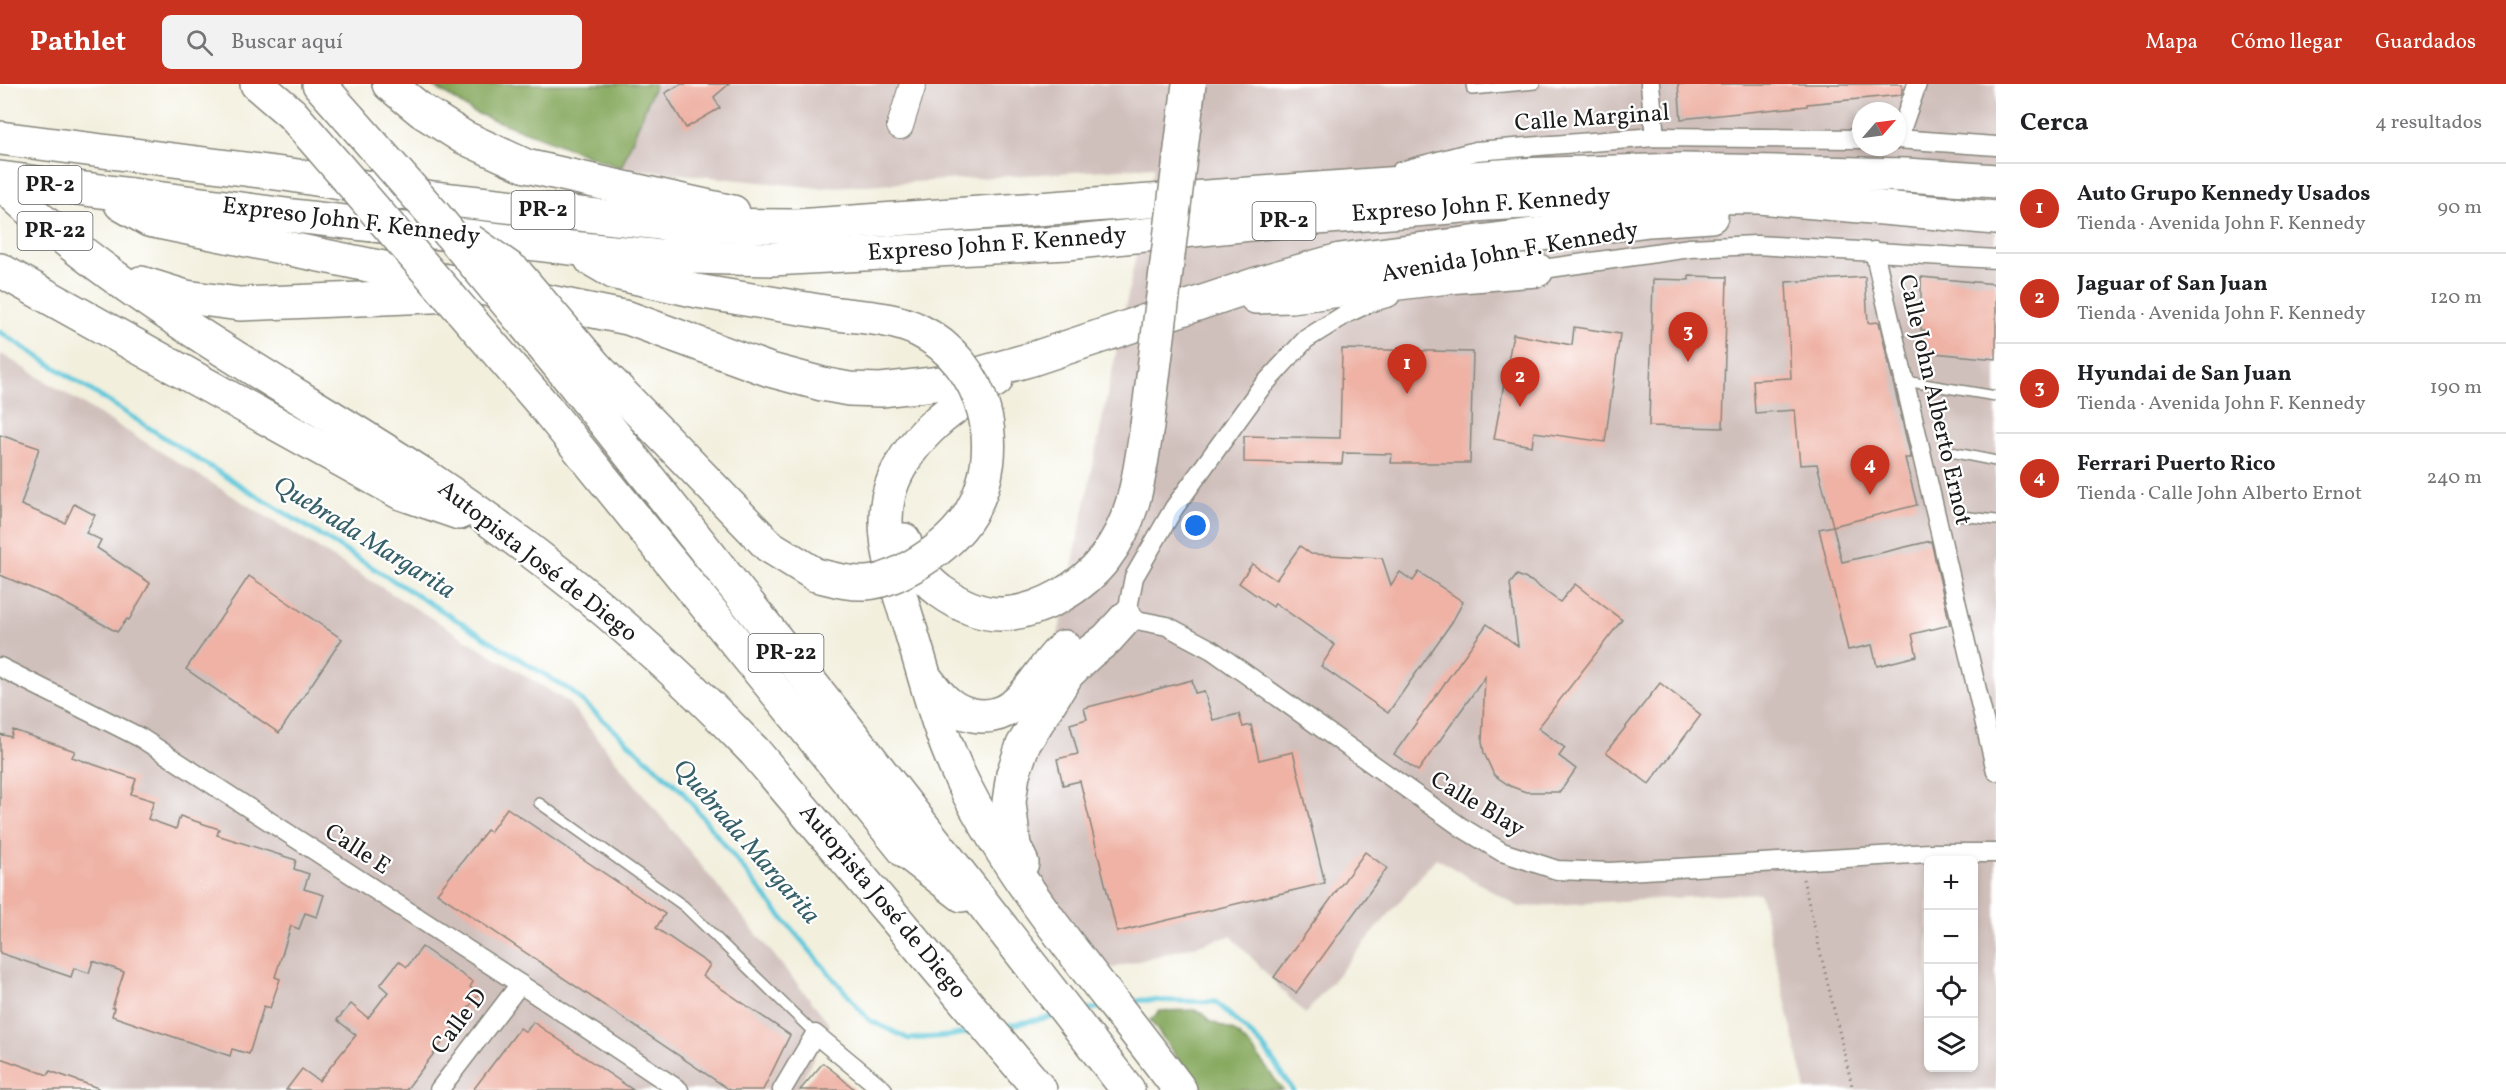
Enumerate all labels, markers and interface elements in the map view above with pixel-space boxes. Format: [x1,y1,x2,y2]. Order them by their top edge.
search box [162,15,582,69]
text: Pathlet [30,23,126,62]
icon: search [183,26,216,59]
text: Buscar aquí [231,27,343,58]
text: Mapa [2145,28,2198,57]
text: Cómo llegar [2231,28,2342,57]
text: Guardados [2375,28,2476,57]
street label: Calle Marginal [1513,97,1671,141]
north arrow [1852,102,1906,156]
text: Cerca [2020,105,2089,141]
text: 4 resultados [2375,109,2482,137]
road number: PR-2 [19,166,82,204]
text: Auto Grupo Kennedy Usados [2077,179,2371,210]
street label: Expreso John F. Kennedy [1350,180,1612,232]
street label: Expreso John F. Kennedy [220,189,482,255]
road number: PR-2 [512,191,574,229]
text: 1 [2035,194,2044,222]
text: 90 m [2438,194,2482,222]
road number: PR-2 [1252,202,1316,240]
text: Tienda · Avenida John F. Kennedy [2077,210,2366,238]
road number: PR-22 [17,212,92,250]
street label: Avenida John F. Kennedy [1379,214,1641,292]
street label: Expreso John F. Kennedy [866,219,1128,271]
text: Jaguar of San Juan [2077,269,2268,300]
street label: Calle John Alberto Ernot [1889,271,1979,529]
text: 2 [2034,284,2045,312]
text: 120 m [2430,284,2482,312]
text: Tienda · Avenida John F. Kennedy [2077,300,2366,328]
pin: 3 [1668,312,1708,362]
pin: 1 [1388,344,1426,394]
pin: 2 [1500,358,1540,407]
text: Hyundai de San Juan [2077,359,2292,390]
text: 3 [2034,374,2045,402]
text: 190 m [2430,374,2482,402]
text: Tienda · Avenida John F. Kennedy [2077,390,2366,418]
pin: 4 [1850,446,1890,495]
text: Ferrari Puerto Rico [2077,449,2276,480]
text: 4 [2033,464,2046,492]
text: 240 m [2427,464,2482,492]
water label: Quebrada Margarita [266,467,462,609]
street label: Autopista José de Diego [430,473,644,651]
text: Tienda · Calle John Alberto Ernot [2077,480,2362,508]
your location [1181,511,1210,540]
road number: PR-22 [748,634,824,672]
water label: Quebrada Margarita [664,751,828,933]
street label: Calle Blay [1423,764,1531,846]
street label: Autopista José de Diego [790,797,974,1007]
street label: Calle E [317,816,397,884]
map controls [1924,856,1978,1072]
button: + [1924,856,1978,910]
button: − [1924,910,1978,964]
button: locate [1924,964,1978,1018]
street label: Calle D [424,982,496,1062]
button: layers [1924,1018,1978,1072]

